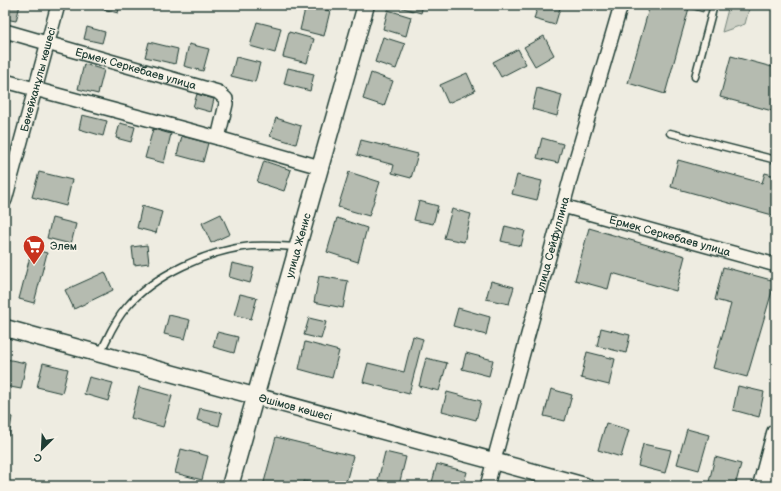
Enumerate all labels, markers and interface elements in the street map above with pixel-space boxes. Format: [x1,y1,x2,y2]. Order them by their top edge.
street label: Бөкейханұлы көшесі [17,26,58,133]
street label: Ермек Серкебаев улица [74,45,198,92]
street label: улица Сейфуллина [533,195,572,294]
street label: улица Женис [283,211,314,279]
street label: Ермек Серкебаев улица [608,213,733,259]
supermarket icon: Элем [21,233,47,266]
place label: Элем [50,240,77,253]
street label: Әшімов көшесі [257,391,334,423]
north arrow [22,429,62,469]
text: С [32,450,44,465]

